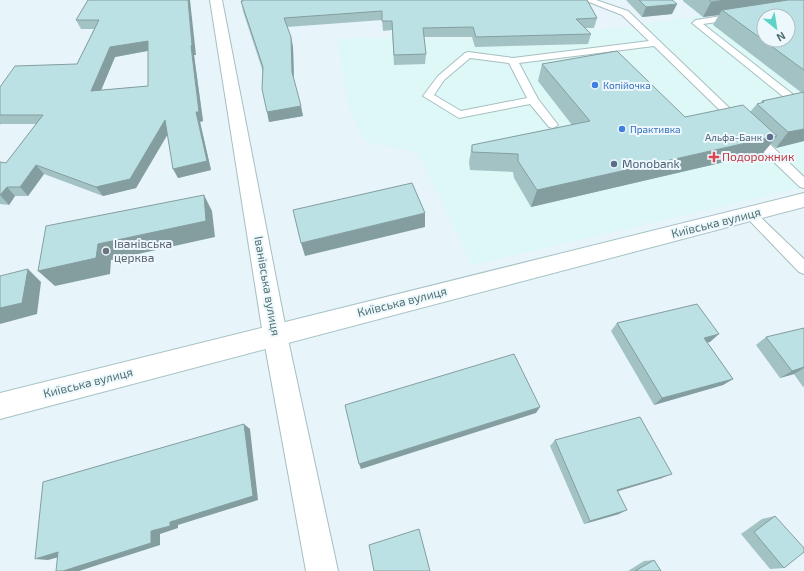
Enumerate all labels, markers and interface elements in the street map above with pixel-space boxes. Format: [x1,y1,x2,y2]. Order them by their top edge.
north arrow [756,8,796,48]
text: N [775,29,788,45]
place label: Копійочка [603,79,651,91]
marker: Копійочка [590,80,600,90]
place label: Практивка [630,123,681,135]
marker: Практивка [617,124,627,134]
place label: Альфа-Банк [705,131,763,143]
marker: Альфа-Банк [765,132,775,142]
place label: Подорожник [722,149,795,163]
marker: Подорожник [709,152,719,162]
place label: Monobank [622,156,680,170]
marker: Monobank [609,159,619,169]
street label: Київська вулиця [670,204,762,241]
street label: Іванівська вулиця [251,235,284,337]
place label: Іванівська церква [114,236,172,264]
marker: Іванівська церква [101,246,111,256]
street label: Київська вулиця [356,283,448,320]
street label: Київська вулиця [42,364,134,401]

